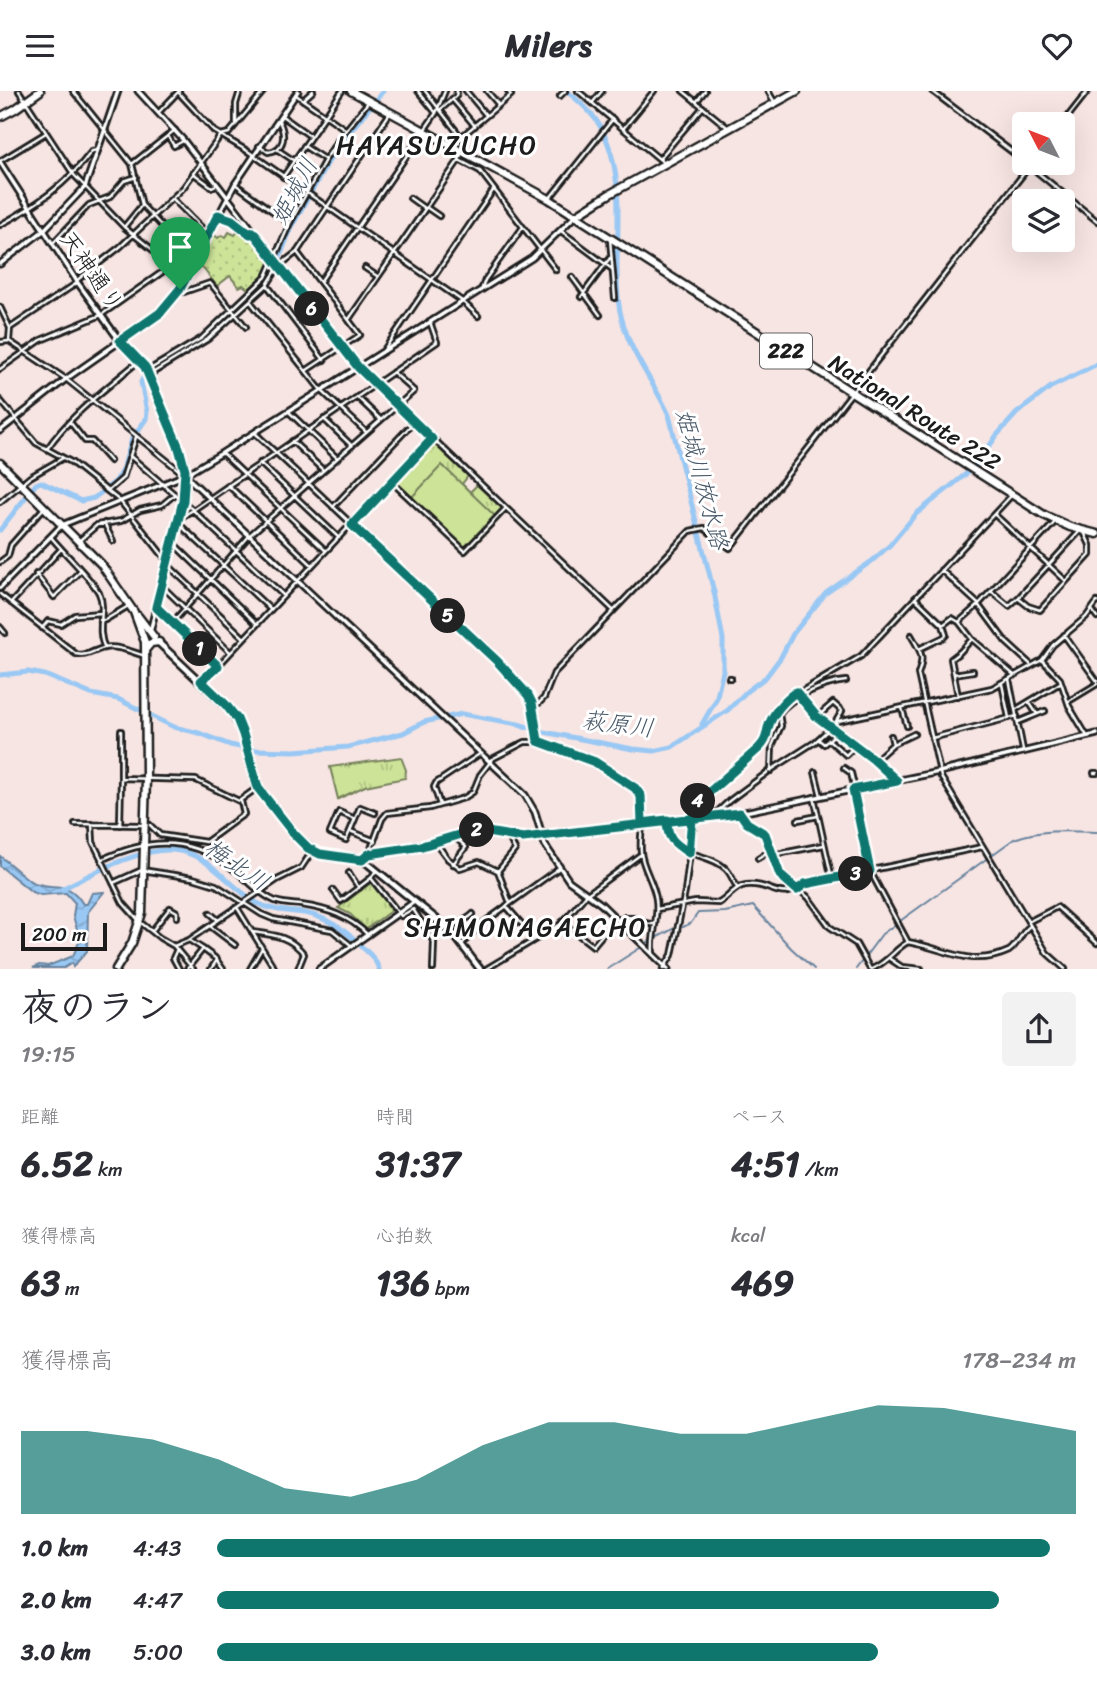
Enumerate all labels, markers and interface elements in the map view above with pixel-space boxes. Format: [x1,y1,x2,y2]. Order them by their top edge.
text: Milers [505,17,592,74]
icon: menu [21,27,59,65]
icon: heart [1038,27,1076,65]
north arrow [1012,112,1074,175]
map controls [1012,112,1075,252]
district label: HAYASUZUCHO [336,122,538,168]
water label: 姫城川 [259,149,329,233]
button: layers [1012,189,1075,252]
pin [150,217,210,289]
street label: 天神通り [48,222,135,321]
icon: arrive [161,228,199,266]
pin: 6 [294,291,330,326]
text: 6 [306,292,317,325]
road number: 222 [760,334,812,369]
street label: National Route 222 [820,343,1009,482]
water label: 姫城川放水路 [663,404,741,556]
pin: 5 [430,599,466,633]
text: 5 [442,599,453,632]
pin: 1 [182,631,218,667]
text: 1 [195,632,204,665]
water label: 萩原川 [580,699,656,749]
pin: 4 [680,783,716,819]
text: 4 [692,784,703,817]
pin: 2 [460,813,494,847]
text: 2 [471,813,482,846]
water label: 梅北川 [195,827,279,903]
pin: 3 [838,857,874,891]
text: 3 [850,857,861,890]
district label: SHIMONAGAECHO [404,904,648,950]
text: 200 m [32,918,87,951]
scale bar [21,919,107,951]
text: 夜のラン [21,974,173,1041]
button: share [1002,992,1076,1066]
text: 19:15 [21,1034,76,1075]
text: 距離 [21,1100,59,1133]
text: 時間 [376,1100,414,1133]
text: ペース [731,1100,787,1133]
text: 6.52 [21,1133,93,1195]
text: 31:37 [376,1133,460,1195]
text: 4:51 [731,1133,800,1195]
text: km [93,1153,123,1186]
text: /km [800,1153,839,1186]
text: 獲得標高 [21,1219,97,1252]
text: 心拍数 [376,1219,433,1252]
text: kcal [731,1219,766,1252]
text: 63 [21,1252,60,1314]
text: 136 [376,1252,430,1314]
text: 469 [731,1252,794,1314]
text: m [60,1272,80,1305]
text: bpm [430,1272,470,1305]
text: 獲得標高 [21,1340,113,1381]
text: 178–234 m [962,1340,1076,1381]
text: 1.0 km [21,1528,88,1569]
text: 4:43 [133,1528,181,1569]
text: 2.0 km [21,1580,92,1621]
text: 4:47 [133,1580,182,1621]
text: 3.0 km [21,1632,91,1673]
text: 5:00 [133,1632,183,1673]

